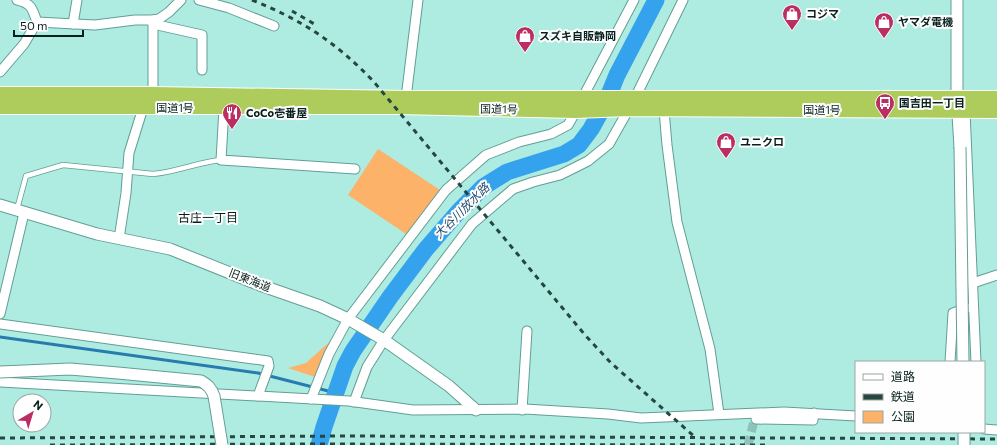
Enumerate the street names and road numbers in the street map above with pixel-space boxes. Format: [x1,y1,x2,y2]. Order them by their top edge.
street label: 国道1号 [156,101,194,114]
street label: 国道1号 [480,102,518,115]
street label: 国道1号 [803,103,841,116]
street label: 旧東海道 [227,266,273,293]

